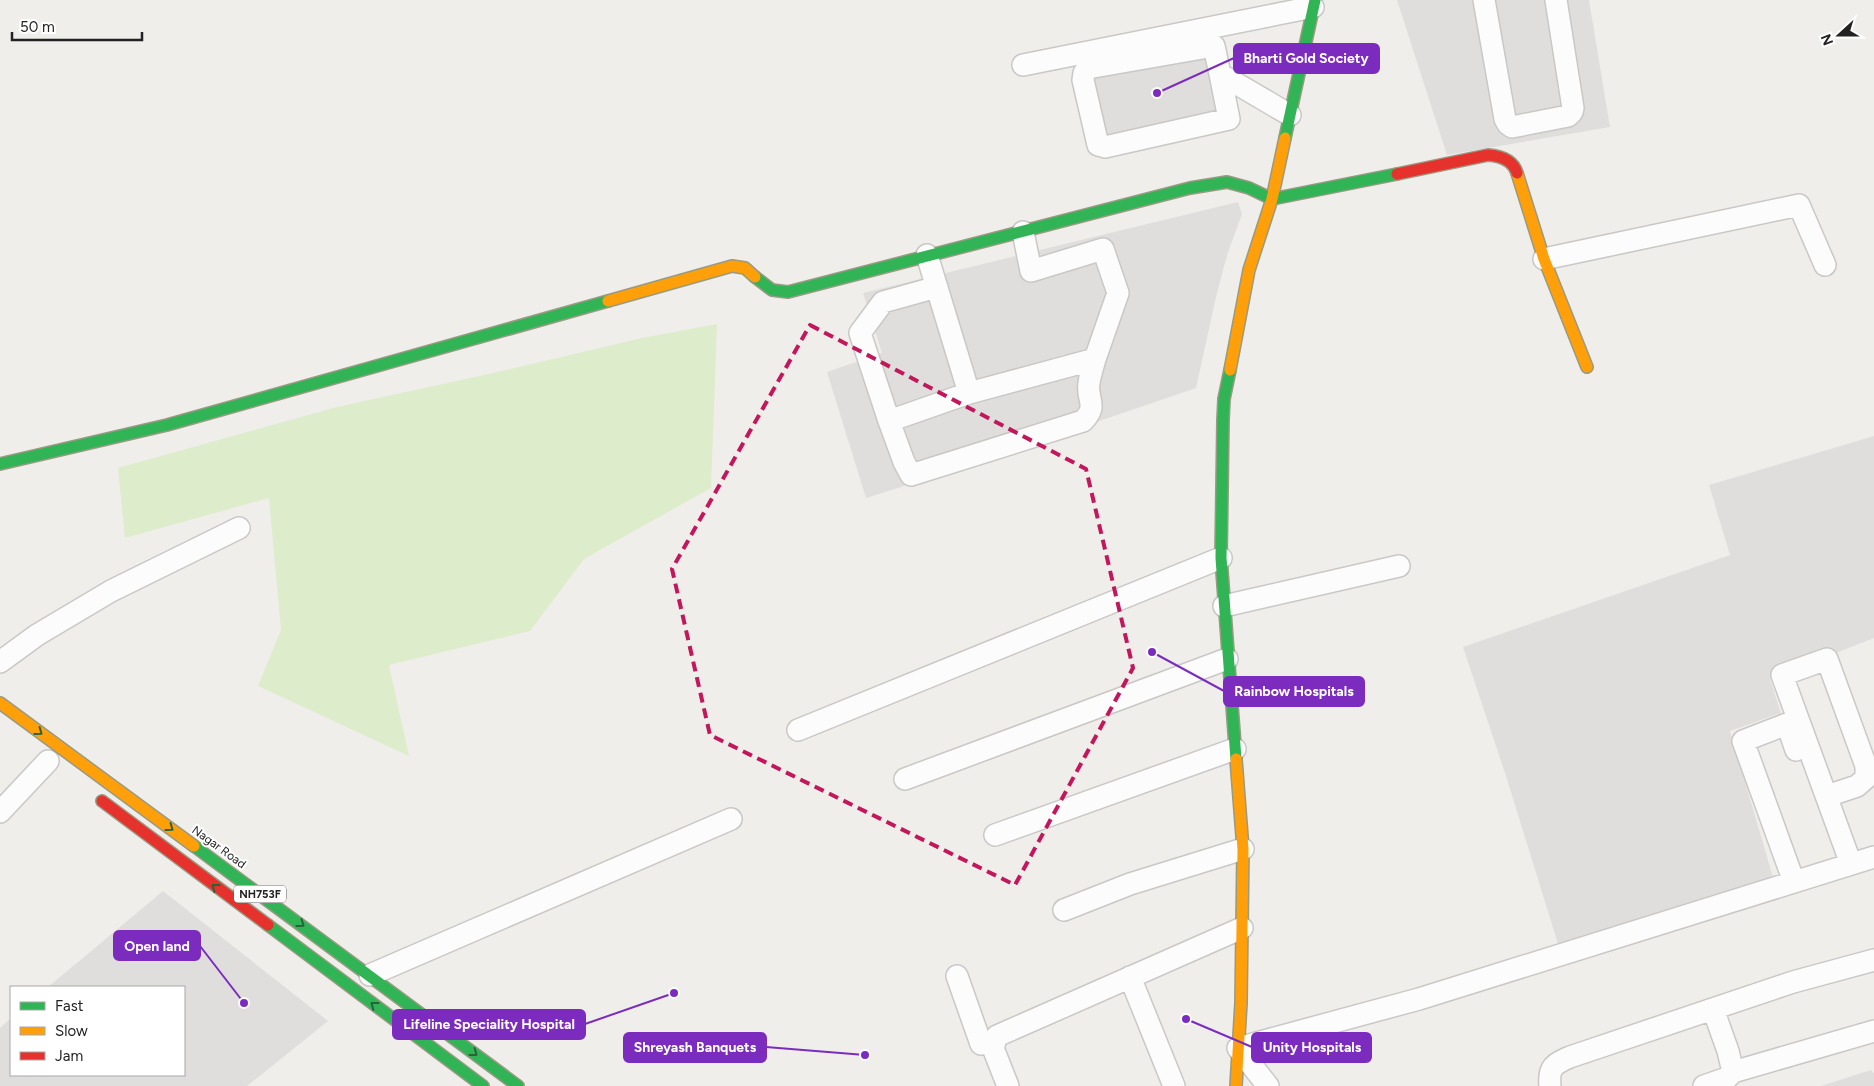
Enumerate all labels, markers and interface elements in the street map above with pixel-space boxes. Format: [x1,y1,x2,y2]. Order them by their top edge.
scale bar [12,10,142,42]
north arrow [1814,10,1864,60]
text: 50 m [20,18,55,36]
text: N [1817,31,1837,48]
callout: Bharti Gold Society [1234,44,1379,73]
text: Bharti Gold Society [1244,50,1369,67]
callout: Rainbow Hospitals [1224,677,1364,706]
text: Rainbow Hospitals [1234,683,1354,700]
one-way arrow [33,726,43,735]
one-way arrow [164,822,174,831]
street label: Nagar Road [189,823,249,871]
one-way arrow [212,884,221,892]
road number: NH753F [234,886,286,902]
one-way arrow [295,918,305,927]
callout: Open land [114,931,200,960]
text: Open land [124,938,190,955]
legend [10,986,185,1076]
text: Fast [55,997,84,1015]
one-way arrow [371,1002,380,1010]
callout: Lifeline Speciality Hospital [393,1010,585,1039]
text: Lifeline Speciality Hospital [403,1016,575,1033]
text: Slow [55,1022,88,1040]
callout: Shreyash Banquets [624,1033,766,1062]
callout: Unity Hospitals [1252,1033,1371,1062]
text: Shreyash Banquets [634,1039,757,1056]
text: Unity Hospitals [1263,1039,1362,1056]
text: Jam [55,1047,83,1065]
one-way arrow [468,1047,477,1055]

